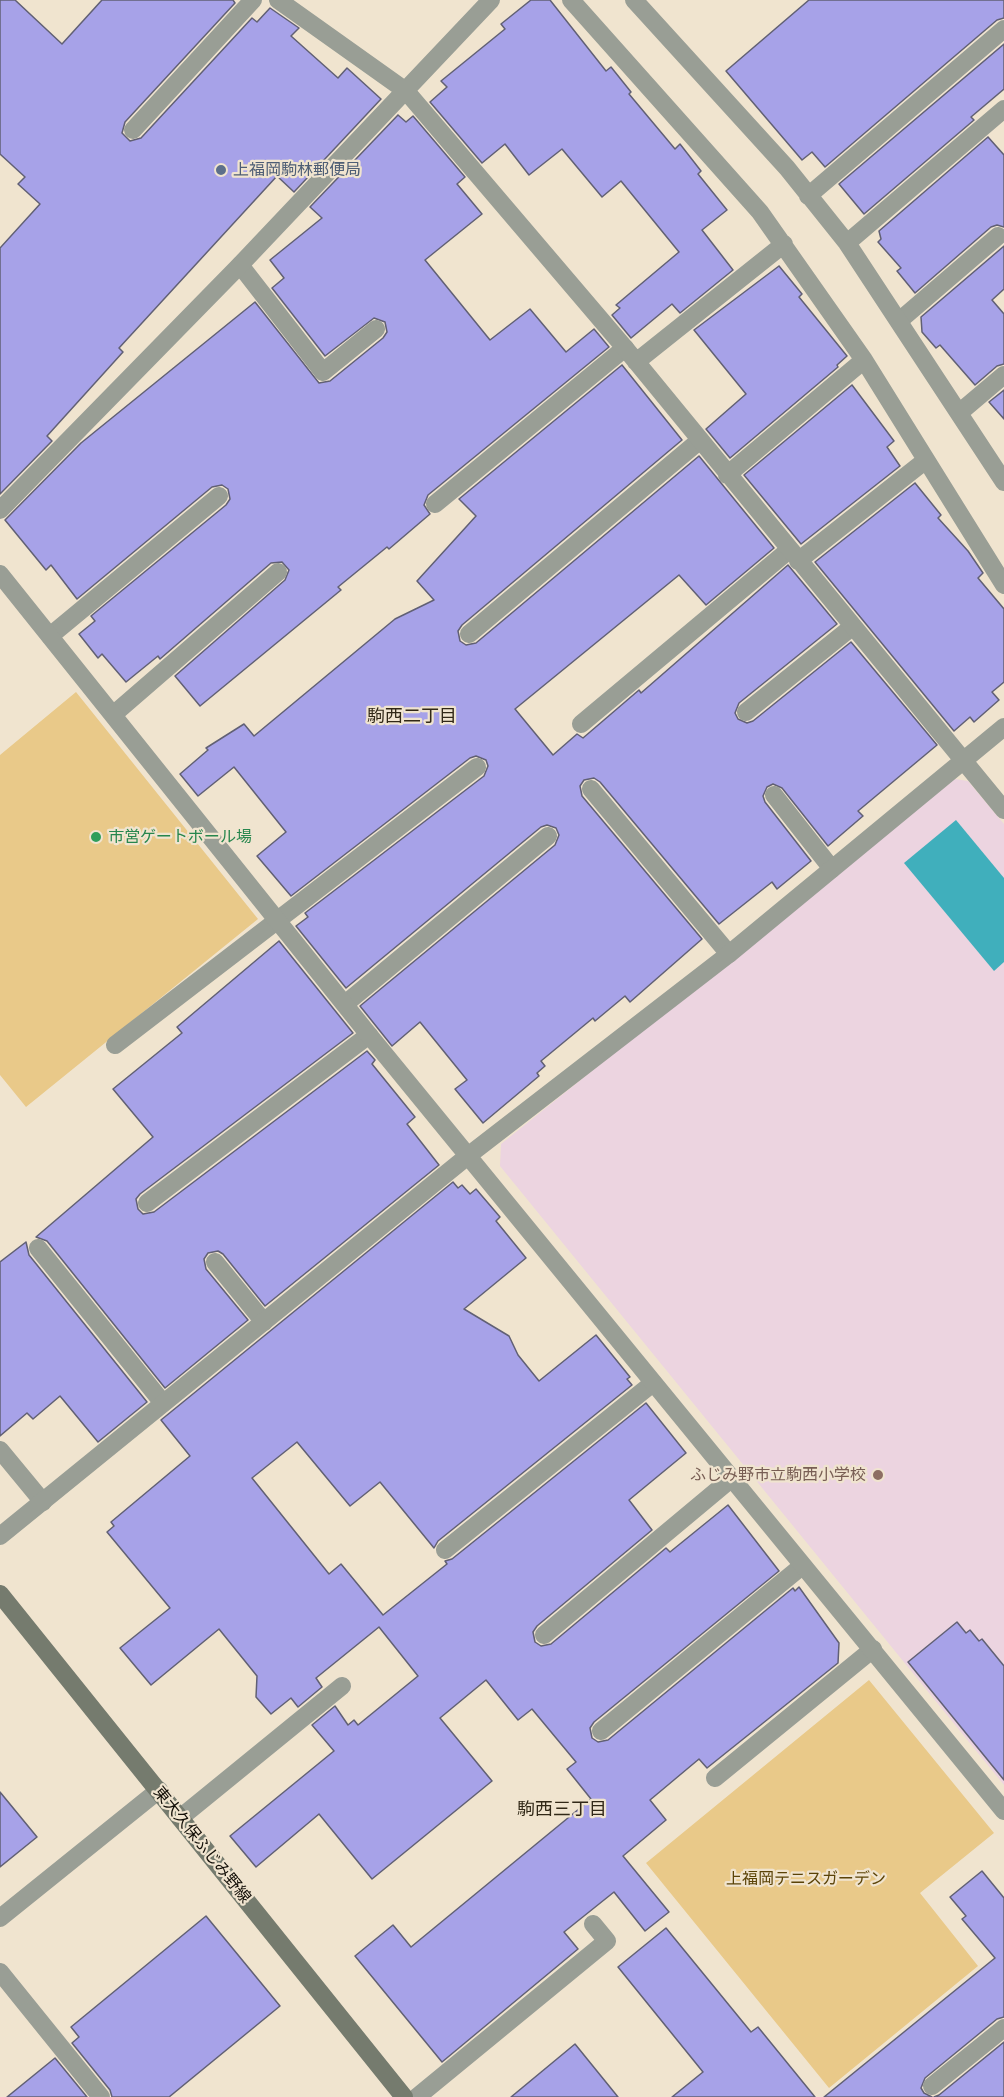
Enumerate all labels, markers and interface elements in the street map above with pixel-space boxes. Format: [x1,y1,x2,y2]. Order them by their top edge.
place label: 上福岡駒林郵便局 [233,160,361,180]
marker: 上福岡駒林郵便局 [214,163,228,177]
district label: 駒西二丁目 [367,706,457,728]
place label: 市営ゲートボール場 [108,827,252,847]
marker: 市営ゲートボール場 [89,830,103,844]
place label: ふじみ野市立駒西小学校 [690,1465,866,1485]
marker: ふじみ野市立駒西小学校 [871,1468,885,1482]
street label: 東大久保ふじみ野線 [149,1783,255,1907]
district label: 駒西三丁目 [517,1799,607,1821]
park label: 上福岡テニスガーデン [726,1869,886,1889]

